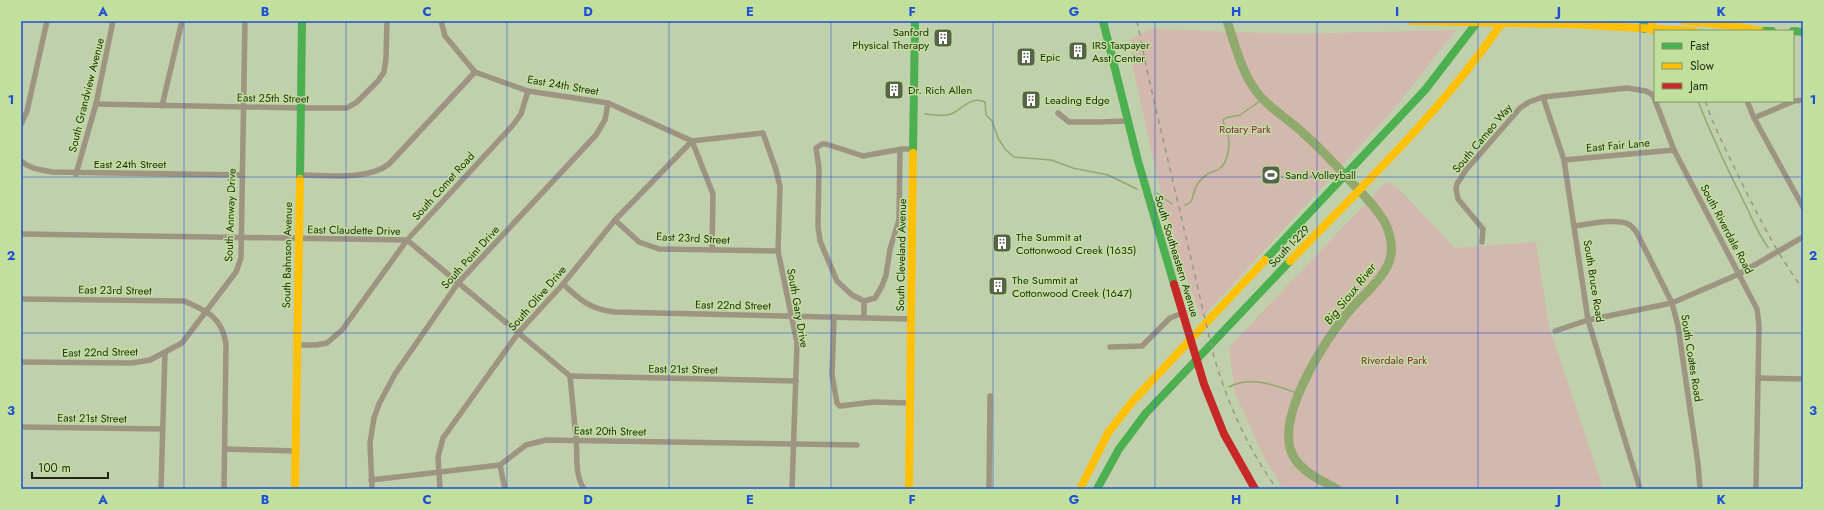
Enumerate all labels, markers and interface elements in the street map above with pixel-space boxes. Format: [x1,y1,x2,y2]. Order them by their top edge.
text: A [97,2,108,21]
text: B [261,2,270,21]
text: C [422,2,432,21]
text: D [583,2,593,21]
text: E [746,2,754,21]
text: F [908,2,916,21]
text: G [1069,2,1080,21]
text: H [1231,2,1241,21]
text: I [1395,2,1399,21]
text: J [1554,2,1561,21]
text: K [1716,2,1726,21]
place label: Sanford Physical Therapy [852,24,929,53]
building icon: Sanford Physical Therapy [932,27,954,49]
legend [1654,30,1794,102]
street label: South Grandview Avenue [64,36,108,154]
place label: IRS Taxpayer Asst Center [1092,37,1150,66]
text: Fast [1690,37,1709,55]
building icon: IRS Taxpayer Asst Center [1067,40,1089,62]
building icon: Epic [1015,46,1037,68]
place label: Epic [1040,49,1060,65]
text: Slow [1690,57,1715,75]
street label: East 24th Street [526,71,600,99]
text: Jam [1688,77,1708,95]
building icon: Dr. Rich Allen [883,79,905,101]
place label: Dr. Rich Allen [908,82,972,98]
street label: East 25th Street [237,89,310,107]
building icon: Leading Edge [1020,89,1042,111]
text: 1 [8,90,14,109]
text: 1 [1810,90,1816,109]
place label: Leading Edge [1045,92,1110,108]
street label: South Cameo Way [1448,100,1516,176]
park label: Rotary Park [1219,121,1271,137]
street label: East Fair Lane [1586,134,1651,156]
street label: South Comet Road [408,148,478,224]
street label: East 24th Street [94,156,167,172]
sports icon: Sand Volleyball [1260,164,1282,186]
place label: Sand Volleyball [1285,167,1356,183]
street label: South Annway Drive [220,168,240,262]
street label: South Riverdale Road [1697,181,1757,277]
street label: South Southeastern Avenue [1151,193,1203,319]
street label: South Cleveland Avenue [892,198,910,312]
street label: South Bahnson Avenue [278,201,296,308]
street label: East Claudette Drive [307,221,401,239]
street label: South I-229 [1265,221,1313,271]
street label: South Point Drive [437,222,503,292]
street label: East 23rd Street [656,228,731,248]
place label: The Summit at Cottonwood Creek (1635) [1016,229,1136,258]
building icon: The Summit at Cottonwood Creek (1635) [991,232,1013,254]
street label: South Bruce Road [1580,239,1608,323]
text: 2 [7,246,15,265]
text: 2 [1809,246,1817,265]
water label: Big Sioux River [1320,259,1381,329]
street label: South Olive Drive [504,262,570,334]
street label: South Gary Drive [783,267,813,349]
place label: The Summit at Cottonwood Creek (1647) [1012,272,1132,301]
building icon: The Summit at Cottonwood Creek (1647) [987,275,1009,297]
street label: East 23rd Street [78,281,152,299]
street label: East 22nd Street [695,296,771,314]
street label: South Coates Road [1677,313,1707,403]
street label: East 22nd Street [62,343,138,361]
park label: Riverdale Park [1361,352,1427,368]
street label: East 21st Street [648,360,718,378]
text: 3 [7,401,15,420]
text: 3 [1809,401,1817,420]
street label: East 21st Street [57,409,127,427]
street label: East 20th Street [574,422,647,440]
scale bar [32,454,108,480]
text: 100 m [38,459,71,477]
text: A [97,490,108,509]
text: B [261,490,270,509]
text: C [422,490,432,509]
text: D [583,490,593,509]
text: E [746,490,754,509]
text: F [908,490,916,509]
text: G [1069,490,1080,509]
text: H [1231,490,1241,509]
text: I [1395,490,1399,509]
text: J [1554,490,1561,509]
text: K [1716,490,1726,509]

